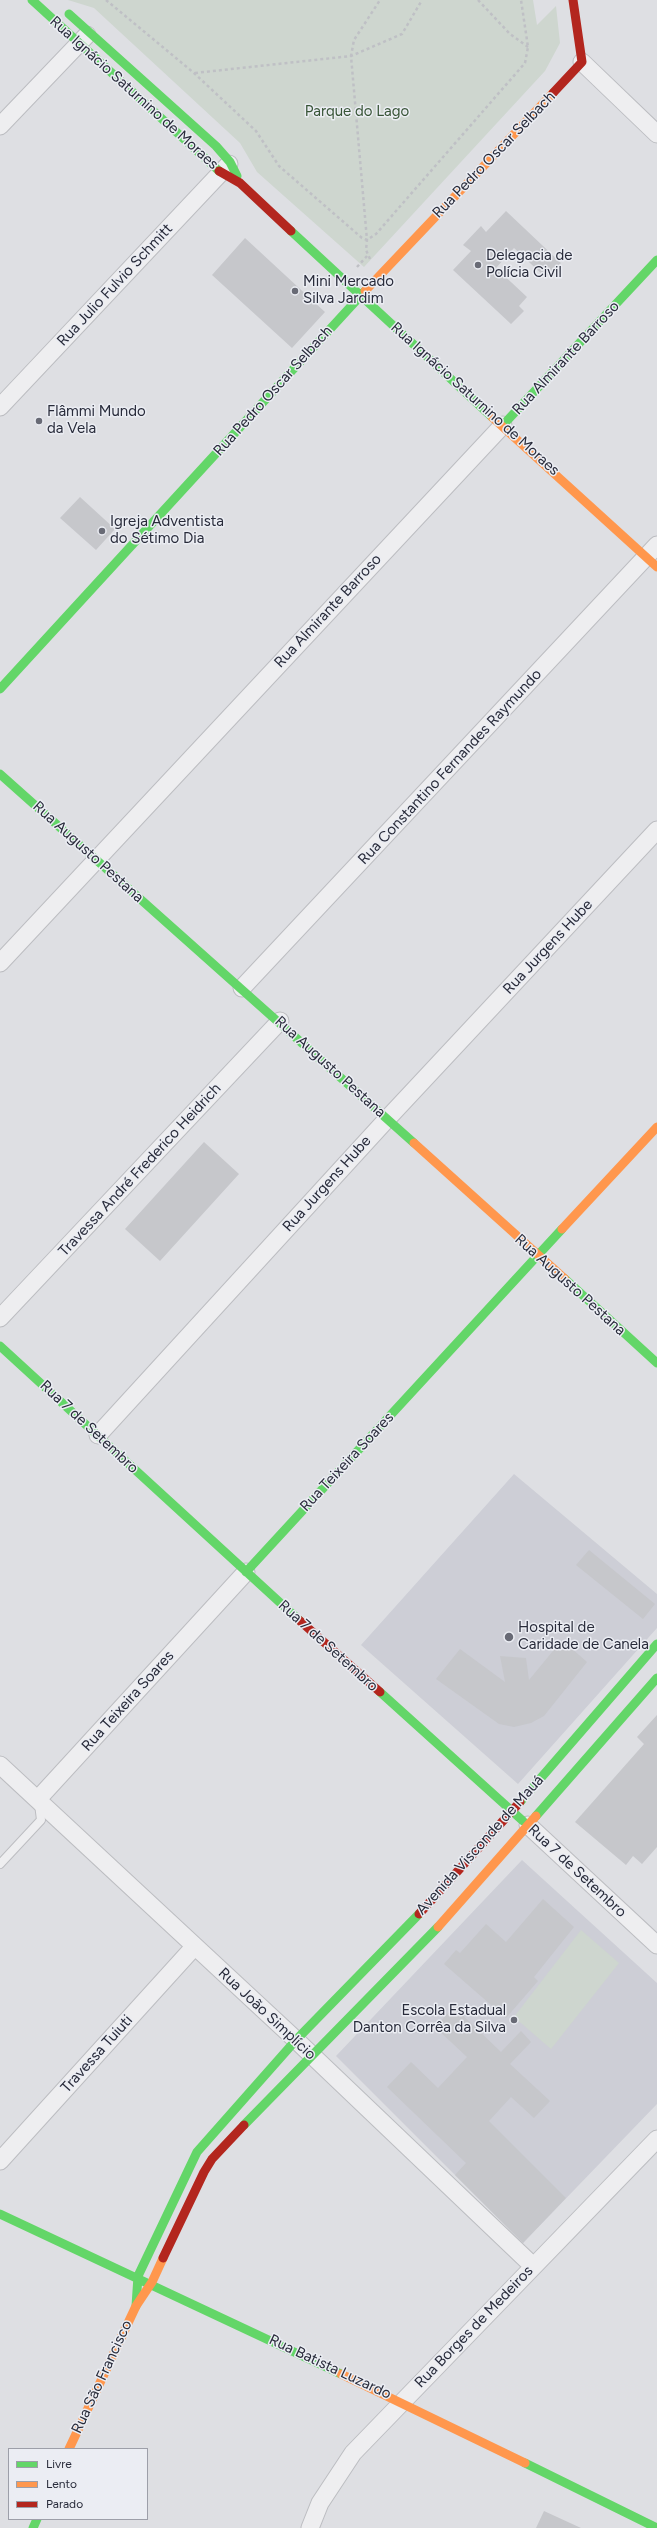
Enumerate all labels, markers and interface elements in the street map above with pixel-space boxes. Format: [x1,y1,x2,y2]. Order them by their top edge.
street label: Rua Ignácio Saturnino de Moraes [46,13,222,173]
street label: Rua Pedro Oscar Selbach [429,88,559,222]
park label: Parque do Lago [305,103,409,121]
street label: Rua Julio Fulvio Schmitt [54,220,176,350]
place label: Delegacia de Polícia Civil [486,247,572,282]
marker: Delegacia de Polícia Civil [473,260,483,270]
place label: Mini Mercado Silva Jardim [303,273,394,308]
marker: Mini Mercado Silva Jardim [290,286,300,296]
street label: Rua Almirante Barroso [509,297,623,419]
street label: Rua Ignácio Saturnino de Moraes [387,319,563,479]
street label: Rua Pedro Oscar Selbach [210,322,336,460]
place label: Flâmmi Mundo da Vela [47,403,146,438]
marker: Flâmmi Mundo da Vela [34,416,44,426]
place label: Igreja Adventista do Sétimo Dia [110,513,224,548]
marker: Igreja Adventista do Sétimo Dia [97,526,107,536]
street label: Rua Almirante Barroso [271,550,385,672]
street label: Rua Constantino Fernandes Raymundo [354,666,546,868]
street label: Rua Augusto Pestana [29,798,147,906]
street label: Rua Jurgens Hube [499,896,597,998]
street label: Rua Augusto Pestana [271,1013,389,1121]
street label: Travessa André Frederico Heidrich [55,1080,225,1260]
street label: Rua Jurgens Hube [279,1132,375,1236]
street label: Rua Augusto Pestana [511,1231,629,1339]
street label: Rua 7 de Setembro [36,1377,142,1477]
street label: Rua Teixeira Soares [296,1409,398,1515]
street label: Rua 7 de Setembro [274,1596,382,1696]
place label: Hospital de Caridade de Canela [518,1619,649,1654]
marker: Hospital de Caridade de Canela [503,1631,515,1643]
street label: Rua Teixeira Soares [78,1647,178,1755]
street label: Avenida Visconde de Mauá [413,1772,547,1918]
street label: Rua 7 de Setembro [524,1821,630,1921]
street label: Rua João Simplício [214,1964,320,2064]
place label: Escola Estadual Danton Corrêa da Silva [353,2002,506,2037]
street label: Travessa Tuiuti [57,2011,137,2097]
marker: Escola Estadual Danton Corrêa da Silva [509,2015,519,2025]
street label: Rua Borges de Medeiros [411,2262,537,2392]
street label: Rua São Francisco [68,2318,136,2436]
street label: Rua Batista Luzardo [266,2331,394,2403]
legend [8,2448,148,2520]
text: Livre [46,2457,72,2471]
text: Lento [46,2477,77,2491]
text: Parado [46,2497,83,2511]

